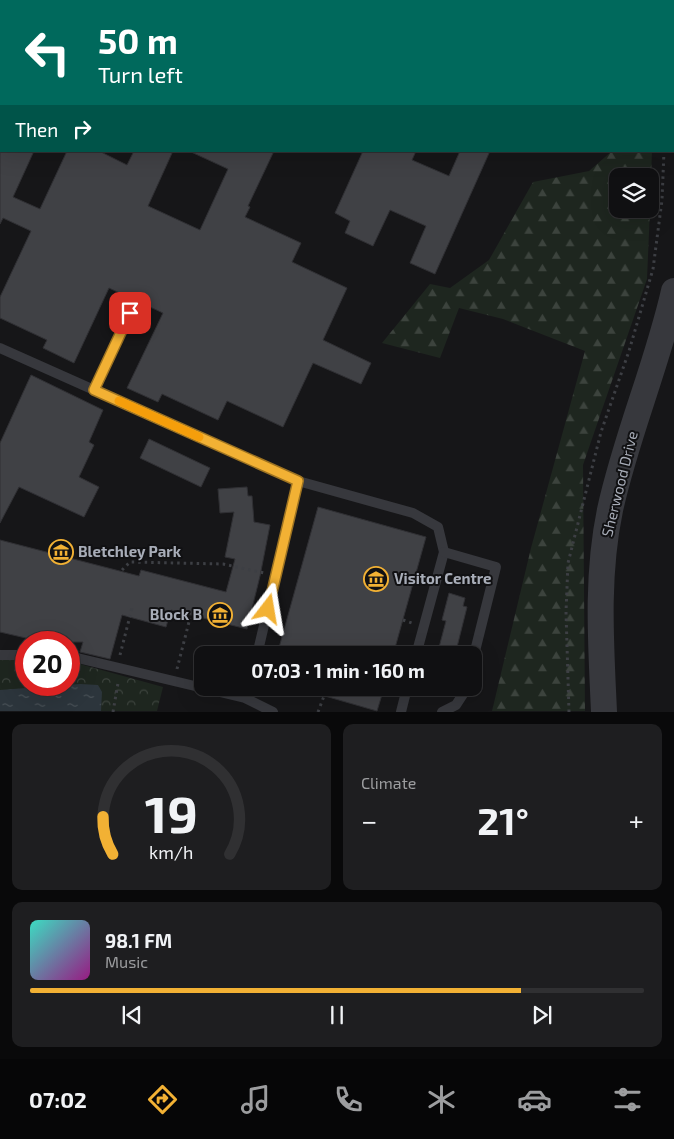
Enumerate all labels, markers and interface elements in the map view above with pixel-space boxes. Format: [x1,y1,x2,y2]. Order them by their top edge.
text: 50 m [98,19,178,61]
icon: left [15,20,80,85]
text: Turn left [98,61,183,87]
icon: right [68,115,96,143]
text: Then [15,118,58,141]
map controls [609,168,659,218]
button: layers [609,168,659,218]
pin [109,292,151,334]
icon: arrive [116,299,144,327]
street label: Sherwood Drive [597,429,641,538]
museum icon: Bletchley Park [48,539,74,565]
place label: Bletchley Park [78,542,182,561]
museum icon: Visitor Centre [363,566,389,592]
place label: Visitor Centre [394,569,491,587]
position arrow [241,582,293,634]
museum icon: Block B [207,602,233,628]
place label: Block B [150,605,202,623]
speed limit sign: 20 [15,631,80,696]
text: 07:03 · 1 min · 160 m [251,659,425,682]
text: Climate [361,773,416,792]
text: 19 [145,781,198,843]
text: 21° [477,797,529,843]
text: − [361,803,377,837]
text: + [629,803,644,837]
text: km/h [149,841,194,863]
text: 98.1 FM [105,929,172,952]
text: Music [105,952,148,971]
icon: previous [118,1001,146,1029]
icon: pause [323,1001,351,1029]
icon: next [528,1001,556,1029]
icon: directions [145,1082,180,1117]
icon: music [238,1082,273,1117]
icon: phone [331,1082,366,1117]
icon: climate [424,1082,459,1117]
icon: car [517,1082,552,1117]
icon: filters [610,1082,645,1117]
text: 07:02 [29,1086,87,1112]

